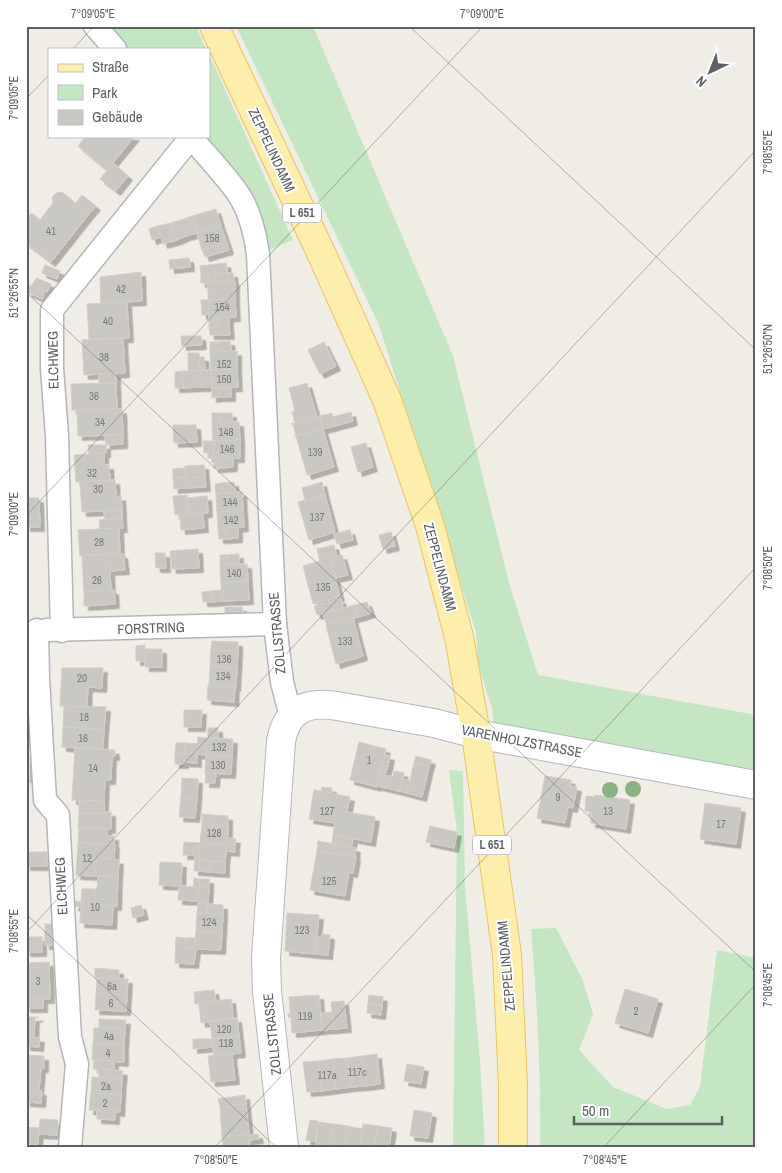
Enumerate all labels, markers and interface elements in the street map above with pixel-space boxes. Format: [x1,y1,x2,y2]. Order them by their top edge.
text: 7°09'05"E [71,6,115,22]
text: 7°09'00"E [460,6,504,22]
legend [48,48,210,138]
north arrow [684,48,734,98]
text: Straße [92,56,129,77]
text: N [692,72,710,91]
text: 7°09'05"E [6,76,22,120]
text: Park [92,82,118,103]
street label: ZEPPELINDAMM [245,105,299,195]
text: Gebäude [92,106,143,127]
text: 7°08'55"E [760,130,776,174]
road number: L 651 [283,204,321,222]
house number: 41 [46,224,56,238]
house number: 158 [204,231,220,245]
text: 51°26'55"N [6,268,22,318]
house number: 42 [116,282,126,296]
house number: 154 [214,300,230,314]
house number: 40 [103,314,113,328]
text: 51°26'50"N [760,324,776,374]
street label: ELCHWEG [43,331,63,389]
house number: 38 [99,350,109,364]
house number: 152 [216,357,232,371]
house number: 150 [216,372,232,386]
house number: 36 [89,389,99,403]
house number: 34 [95,415,105,429]
house number: 148 [218,425,234,439]
house number: 146 [219,442,235,456]
house number: 139 [307,445,323,459]
house number: 32 [87,466,97,480]
house number: 30 [93,482,103,496]
text: 7°09'00"E [6,492,22,536]
house number: 144 [222,495,238,509]
house number: 137 [309,510,325,524]
house number: 142 [223,513,239,527]
street label: ZEPPELINDAMM [420,521,460,613]
house number: 28 [94,535,104,549]
text: 7°08'50"E [760,546,776,590]
house number: 140 [226,566,242,580]
house number: 26 [92,573,102,587]
house number: 135 [315,580,331,594]
street label: ZOLLSTRASSE [264,591,290,675]
street label: FORSTRING [117,618,185,638]
house number: 133 [337,634,353,648]
house number: 136 [216,652,232,666]
house number: 134 [215,669,231,683]
house number: 20 [77,671,87,685]
house number: 18 [79,710,89,724]
street label: VARENHOLZSTRASSE [460,720,584,762]
house number: 16 [78,731,88,745]
house number: 132 [211,740,227,754]
house number: 1 [366,753,372,767]
house number: 130 [210,758,226,772]
house number: 14 [88,761,98,775]
house number: 9 [555,790,561,804]
house number: 127 [319,804,335,818]
house number: 13 [603,804,613,818]
house number: 17 [716,817,726,831]
house number: 128 [206,826,222,840]
road number: L 651 [473,836,511,854]
house number: 12 [82,851,92,865]
street label: ELCHWEG [50,856,72,915]
house number: 125 [321,874,337,888]
house number: 10 [90,900,100,914]
text: 7°08'55"E [6,909,22,953]
house number: 124 [201,915,217,929]
street label: ZEPPELINDAMM [493,920,519,1012]
house number: 123 [294,923,310,937]
text: 7°08'45"E [760,963,776,1007]
house number: 3 [35,974,41,988]
house number: 6a [107,979,117,993]
street label: ZOLLSTRASSE [259,992,285,1076]
house number: 6 [108,996,114,1010]
house number: 2 [633,1004,639,1018]
house number: 119 [298,1009,312,1023]
house number: 120 [216,1022,232,1036]
house number: 4a [104,1029,114,1043]
house number: 118 [219,1036,233,1050]
house number: 4 [105,1046,111,1060]
house number: 117c [348,1065,367,1079]
house number: 117a [317,1068,337,1082]
house number: 2a [101,1079,111,1093]
scale bar [574,1093,722,1125]
house number: 2 [102,1096,108,1110]
text: 50 m [582,1100,609,1121]
text: 7°08'50"E [194,1152,238,1168]
text: 7°08'45"E [583,1152,627,1168]

